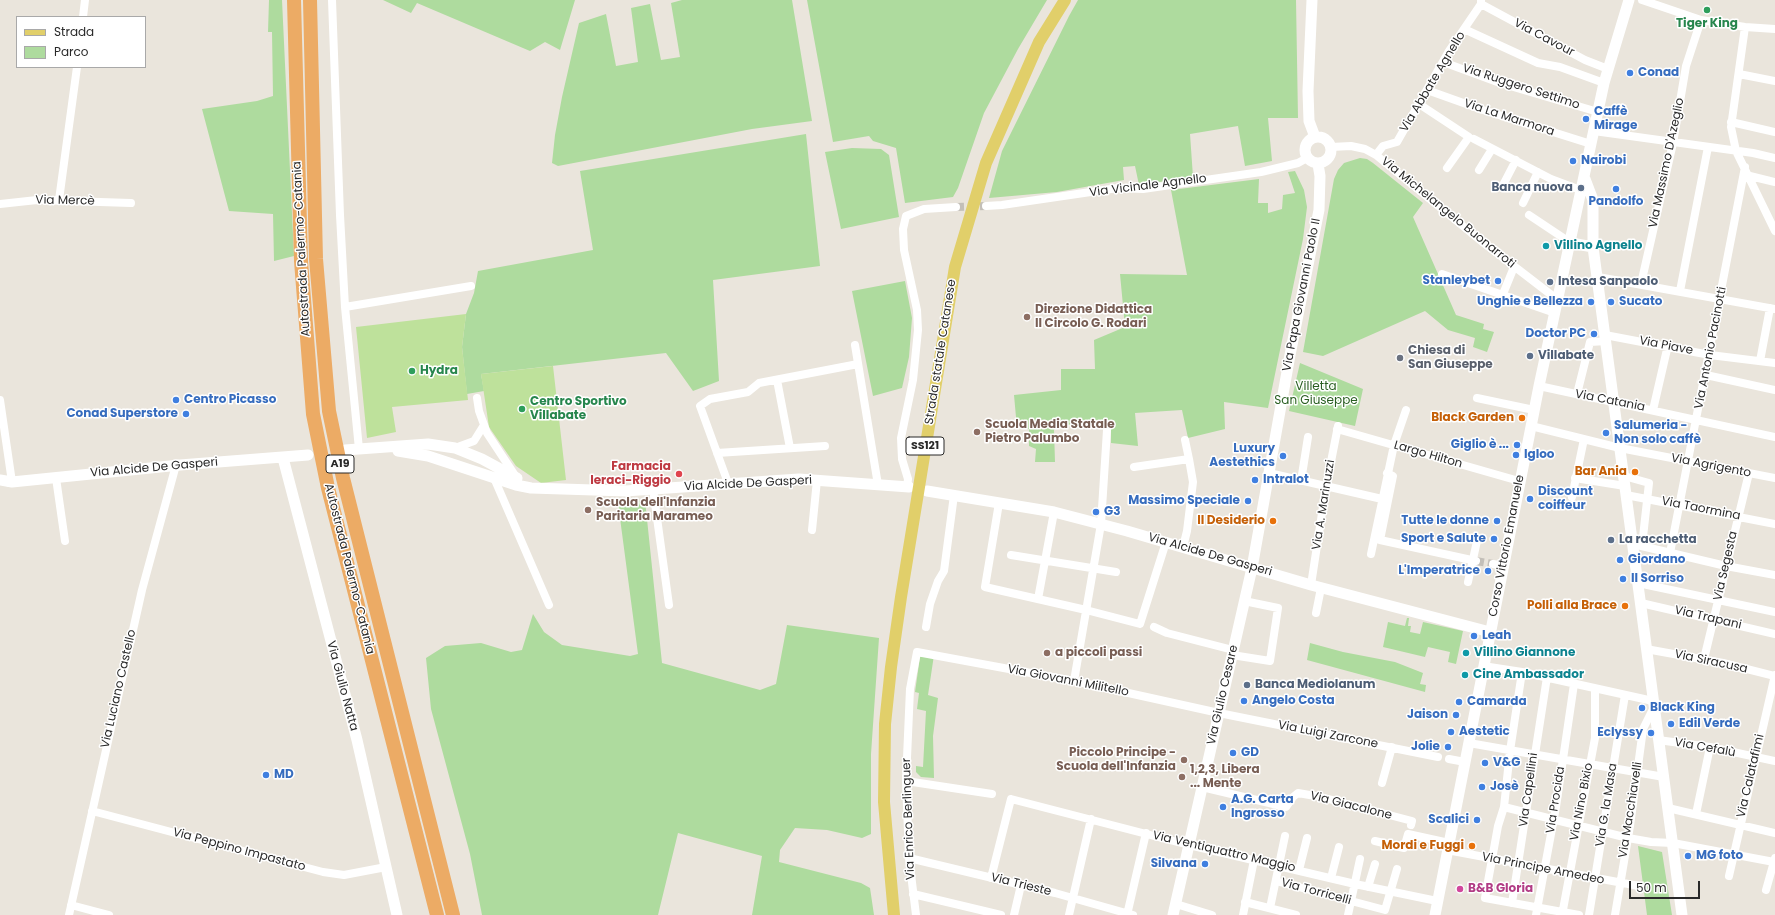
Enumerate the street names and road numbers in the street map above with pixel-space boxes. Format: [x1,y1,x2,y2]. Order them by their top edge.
street label: Via Cavour [1511,16,1577,60]
street label: Via Abbate Agnello [1397,29,1469,135]
street label: Via Ruggero Settimo [1460,61,1582,113]
street label: Via La Marmora [1462,97,1556,139]
street label: Via Massimo D'Azeglio [1646,97,1688,229]
street label: Via Michelangelo Buonarroti [1378,154,1518,272]
street label: Autostrada Palermo-Catania [290,161,314,337]
street label: Via Vicinale Agnello [1089,172,1207,200]
street label: Via Mercè [35,193,95,209]
street label: Via Papa Giovanni Paolo II [1280,217,1324,373]
street label: Strada statale Catanese [922,278,960,426]
street label: Via Antonio Pacinotti [1692,286,1730,410]
street label: Via Piave [1638,334,1694,358]
street label: Via Catania [1574,387,1646,415]
road number: SS121 [906,437,944,455]
street label: Largo Hilton [1392,438,1464,472]
street label: Via Agrigento [1670,451,1752,481]
street label: Via Alcide De Gasperi [90,455,218,481]
road number: A19 [326,455,354,473]
street label: Via A. Marinuzzi [1310,459,1338,551]
street label: Via Alcide De Gasperi [684,473,812,495]
street label: Corso Vittorio Emanuele [1486,474,1528,618]
street label: Autostrada Palermo-Catania [321,482,377,656]
street label: Via Taormina [1660,494,1742,524]
street label: Via Alcide De Gasperi [1146,530,1274,580]
street label: Via Segesta [1711,530,1741,602]
street label: Via Trapani [1673,603,1743,633]
street label: Via Luciano Castello [98,628,140,750]
street label: Via Giulio Natta [323,639,361,733]
street label: Via Giulio Cesare [1204,644,1242,746]
street label: Via Siracusa [1673,647,1749,677]
street label: Via Giovanni Militello [1006,662,1130,700]
street label: Via Luigi Zarcone [1277,718,1379,752]
street label: Via Calatafimi [1734,733,1768,819]
street label: Via Cefalù [1673,736,1737,760]
street label: Via Capellini [1517,752,1541,828]
street label: Via Enrico Berlinguer [900,758,918,880]
street label: Via Macchiavelli [1616,761,1646,859]
street label: Via Nino Bixio [1567,762,1597,842]
street label: Via G. la Masa [1593,762,1621,848]
street label: Via Procida [1544,765,1568,835]
street label: Via Giacalone [1309,789,1393,823]
street label: Via Peppino Impastato [171,825,307,875]
street label: Via Ventiquattro Maggio [1151,829,1297,875]
street label: Via Principe Amedeo [1480,850,1606,888]
street label: Via Trieste [989,871,1053,899]
street label: Via Torricelli [1279,876,1353,908]

